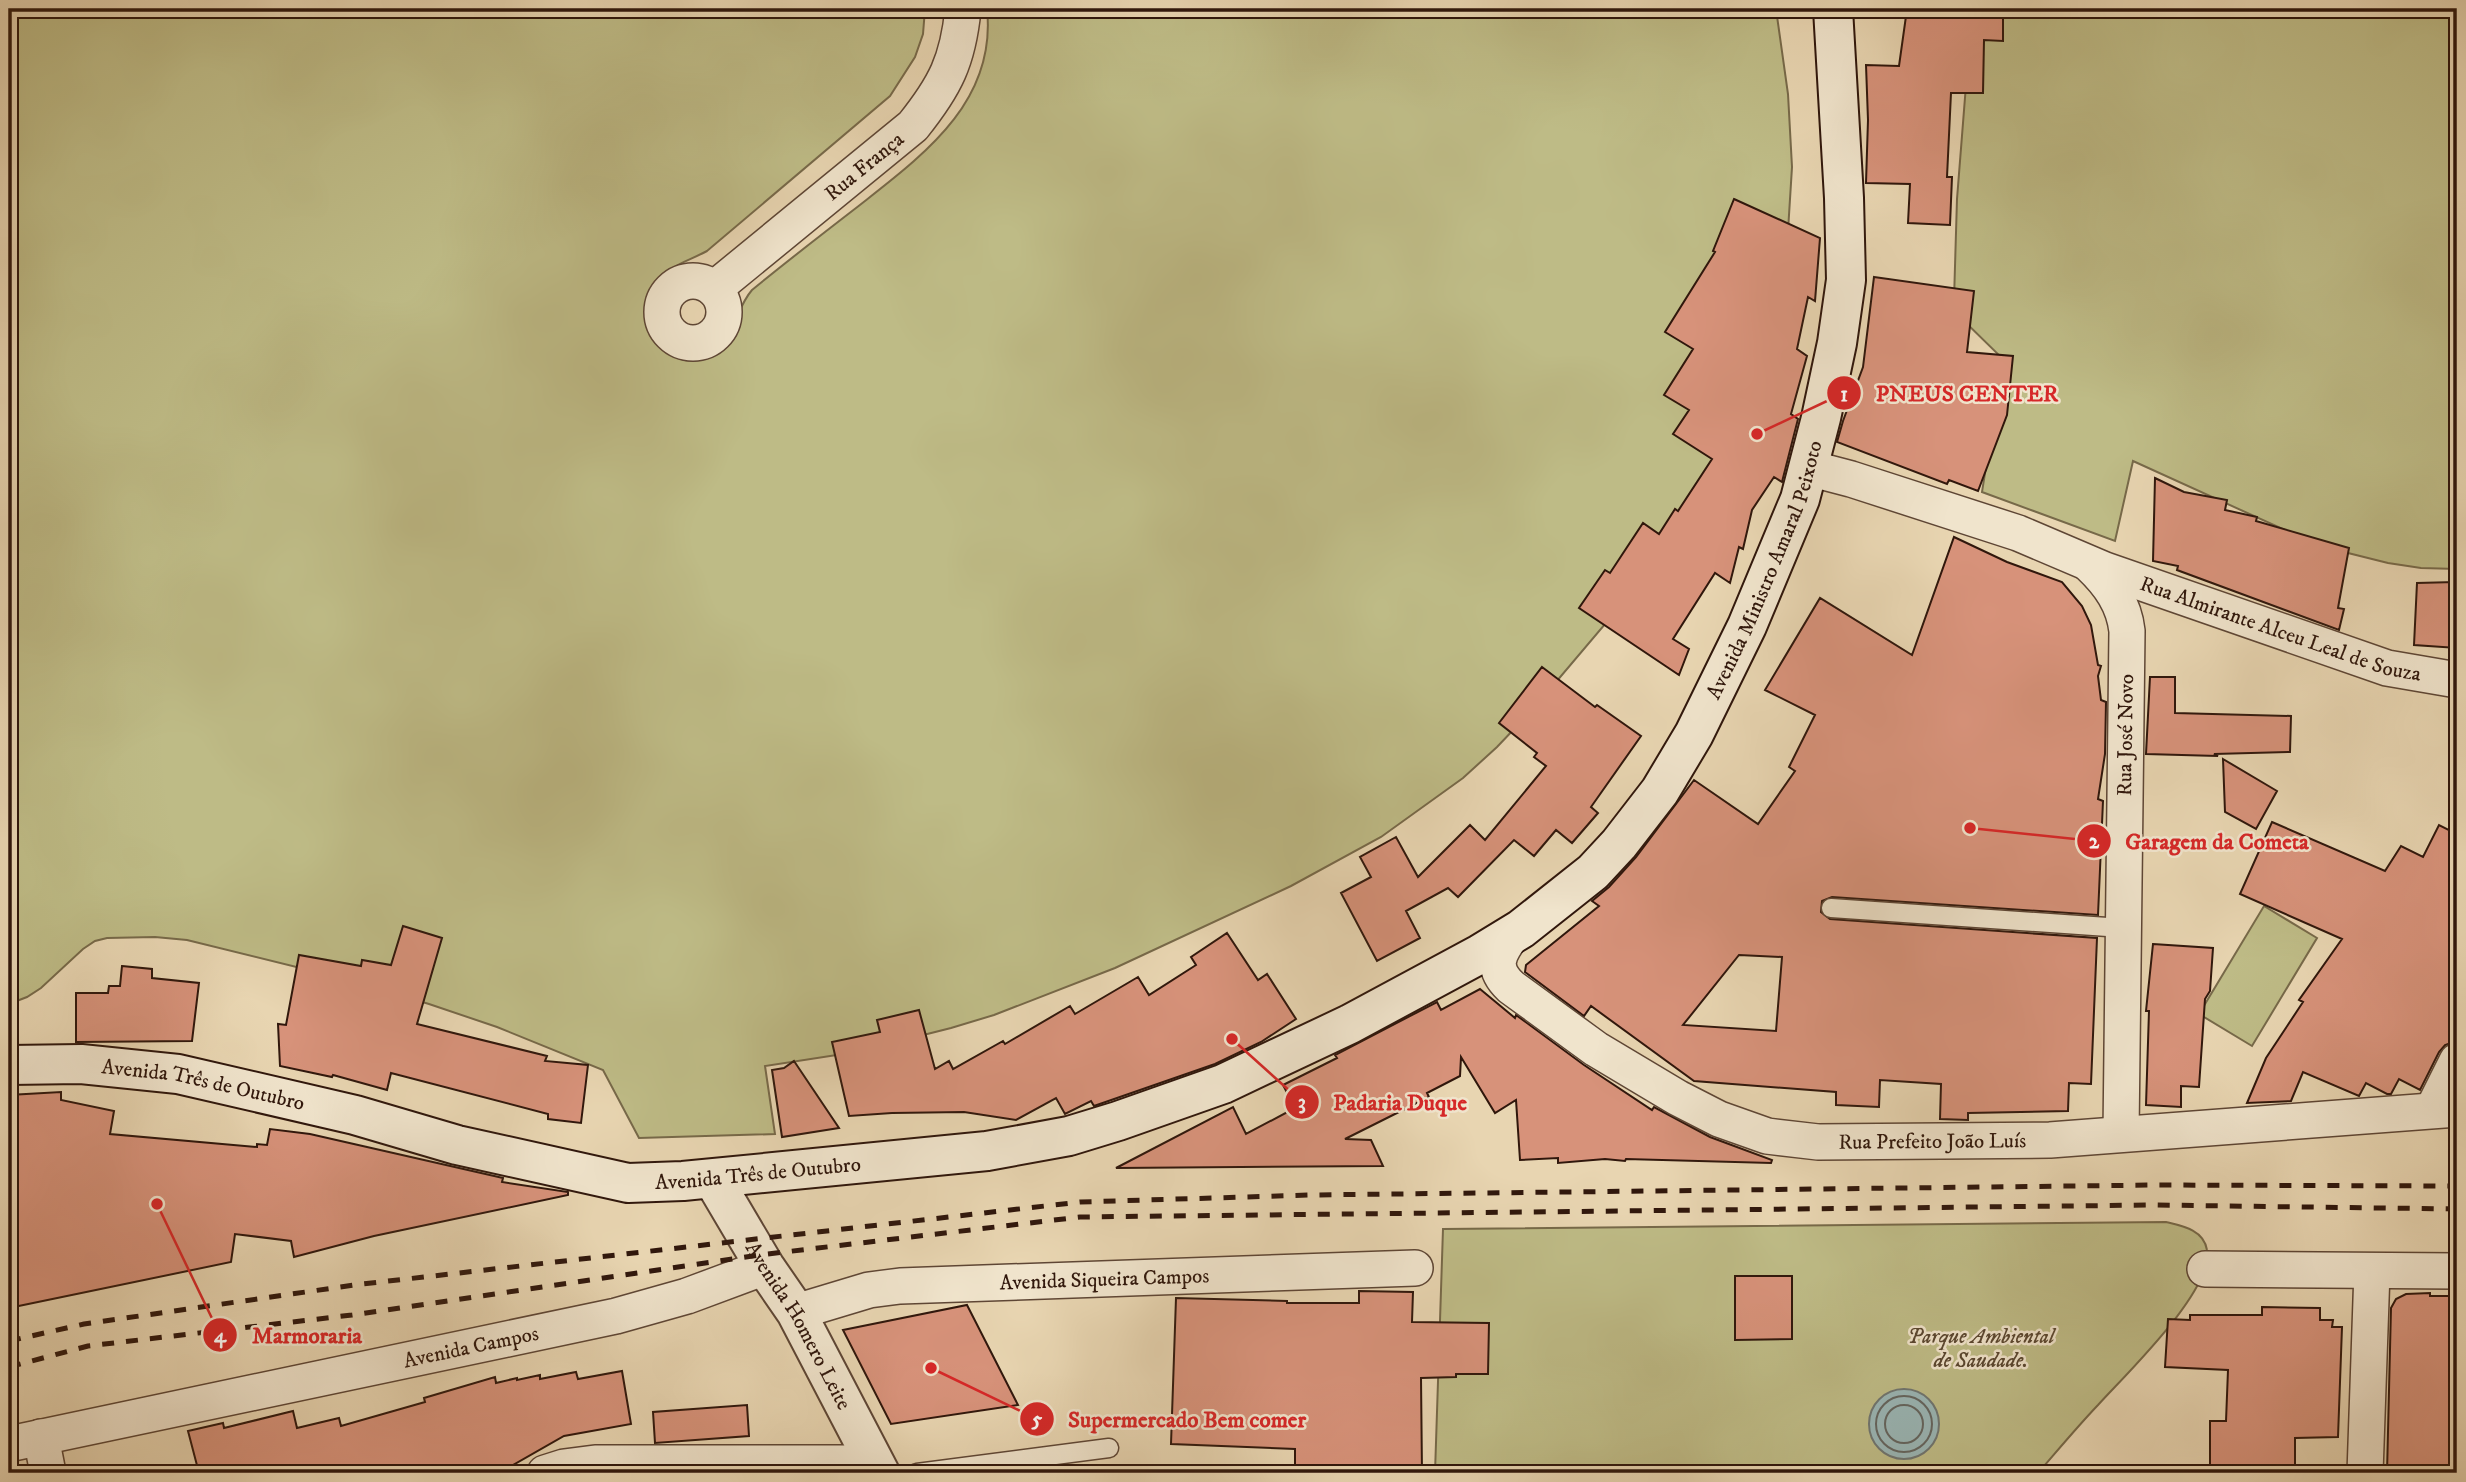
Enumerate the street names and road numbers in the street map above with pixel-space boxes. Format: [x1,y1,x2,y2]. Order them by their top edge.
street label: Rua França [820,127,910,207]
street label: Avenida Ministro Amaral Peixoto [1701,438,1829,704]
street label: Rua Almirante Alceu Leal de Souza [2136,571,2423,688]
street label: Rua José Novo [2112,674,2140,796]
street label: Avenida Três de Outubro [100,1054,307,1117]
street label: Rua Prefeito João Luís [1838,1128,2026,1156]
street label: Avenida Três de Outubro [655,1152,862,1196]
street label: Avenida Homero Leite [739,1237,857,1415]
street label: Avenida Siqueira Campos [999,1263,1210,1297]
street label: Avenida Campos [401,1321,541,1375]

